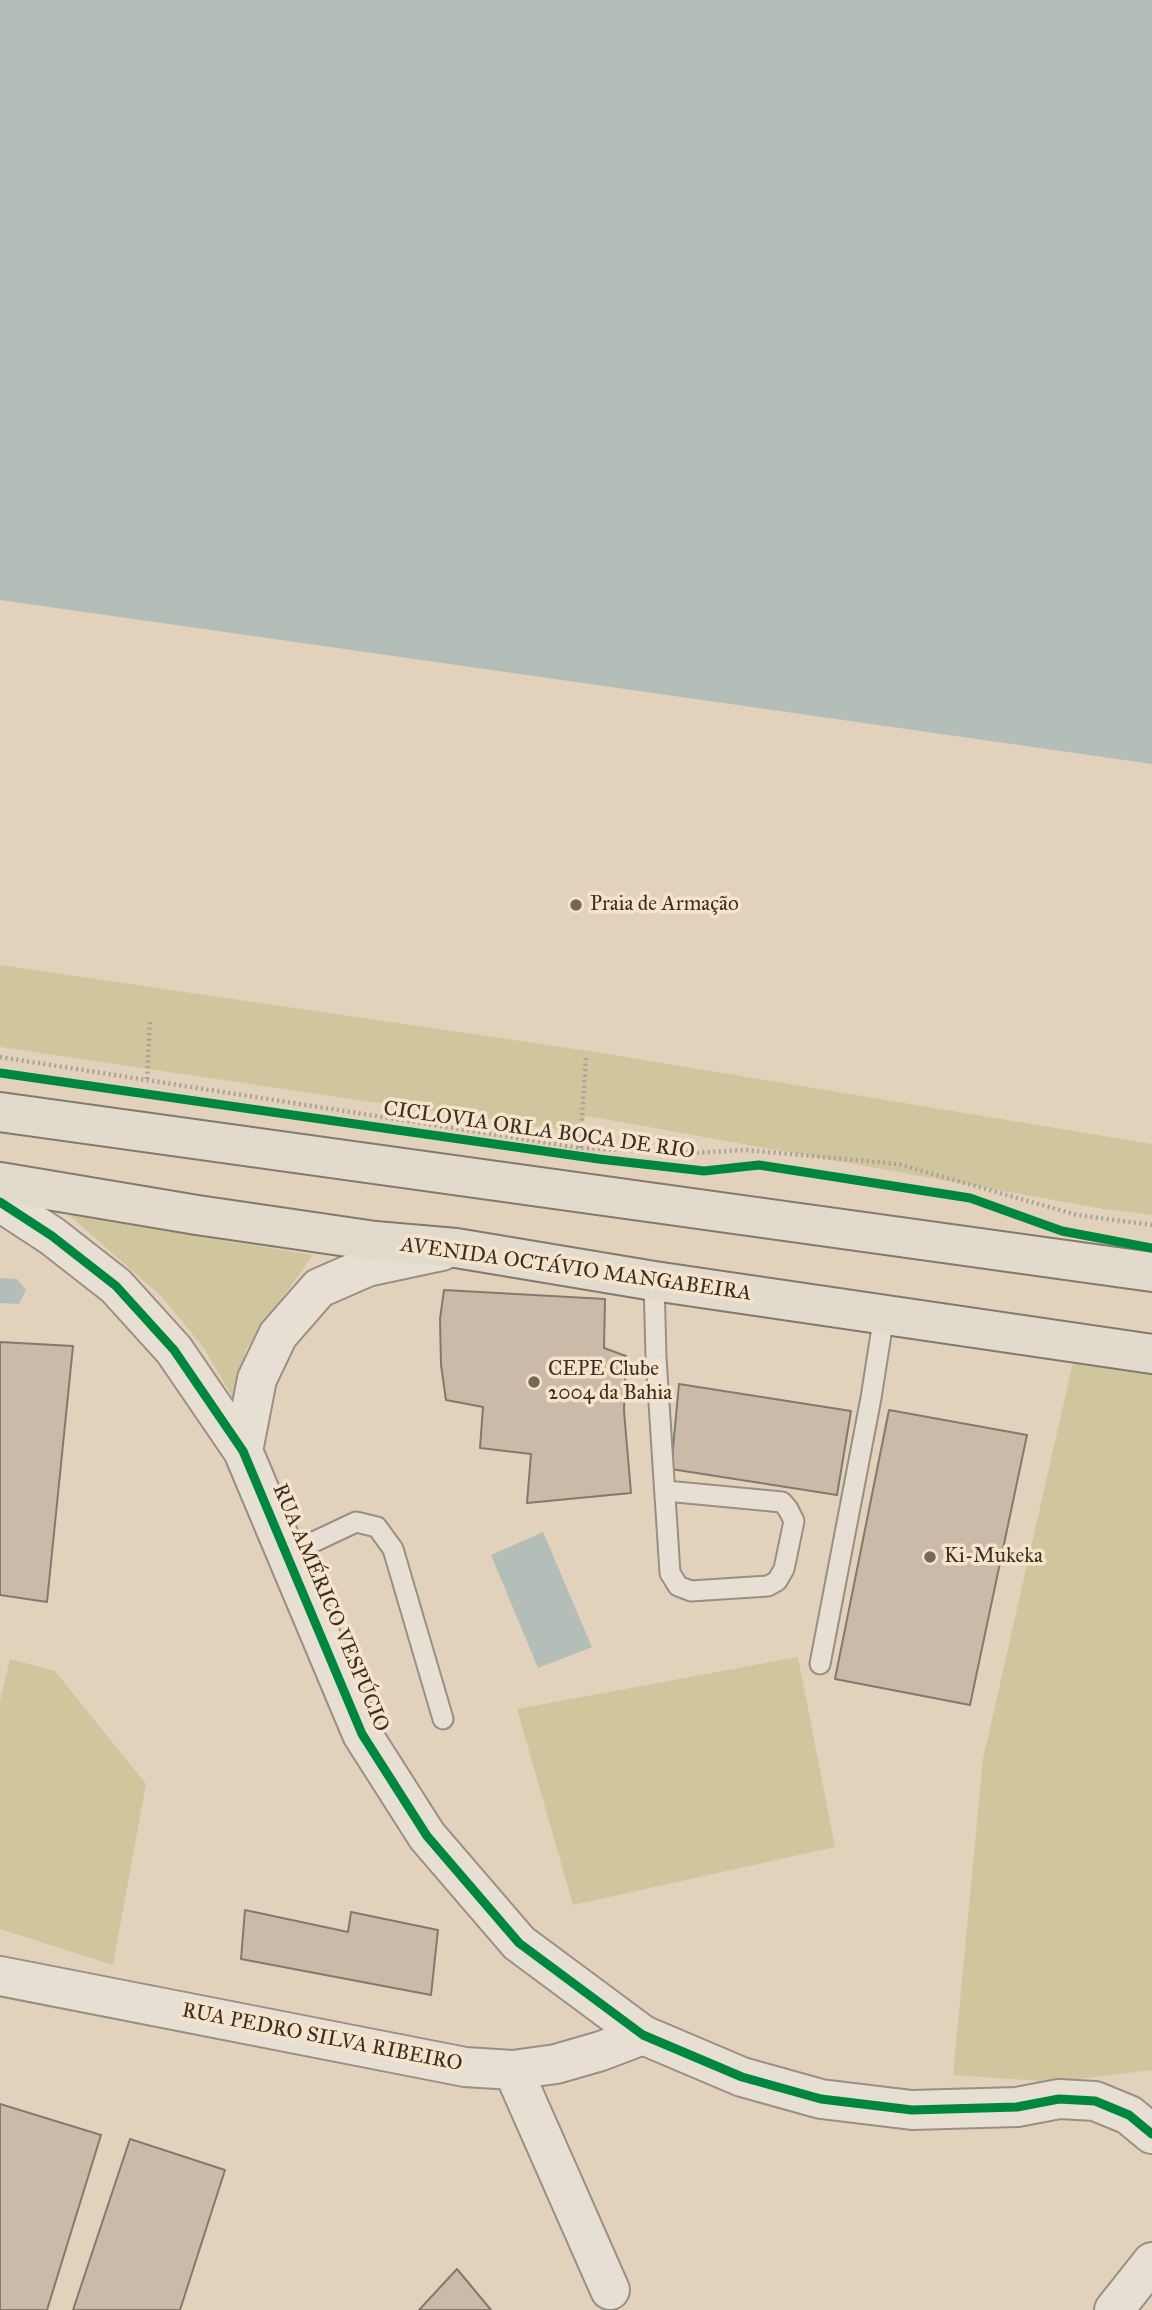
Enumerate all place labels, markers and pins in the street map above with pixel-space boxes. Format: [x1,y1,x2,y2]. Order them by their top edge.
place label: Praia de Armação [590,892,739,918]
marker: Praia de Armação [568,897,584,913]
place label: CEPE Clube 2004 da Bahia [548,1357,672,1407]
marker: CEPE Clube 2004 da Bahia [526,1374,542,1390]
place label: Ki-Mukeka [944,1544,1043,1570]
marker: Ki-Mukeka [922,1549,938,1565]

